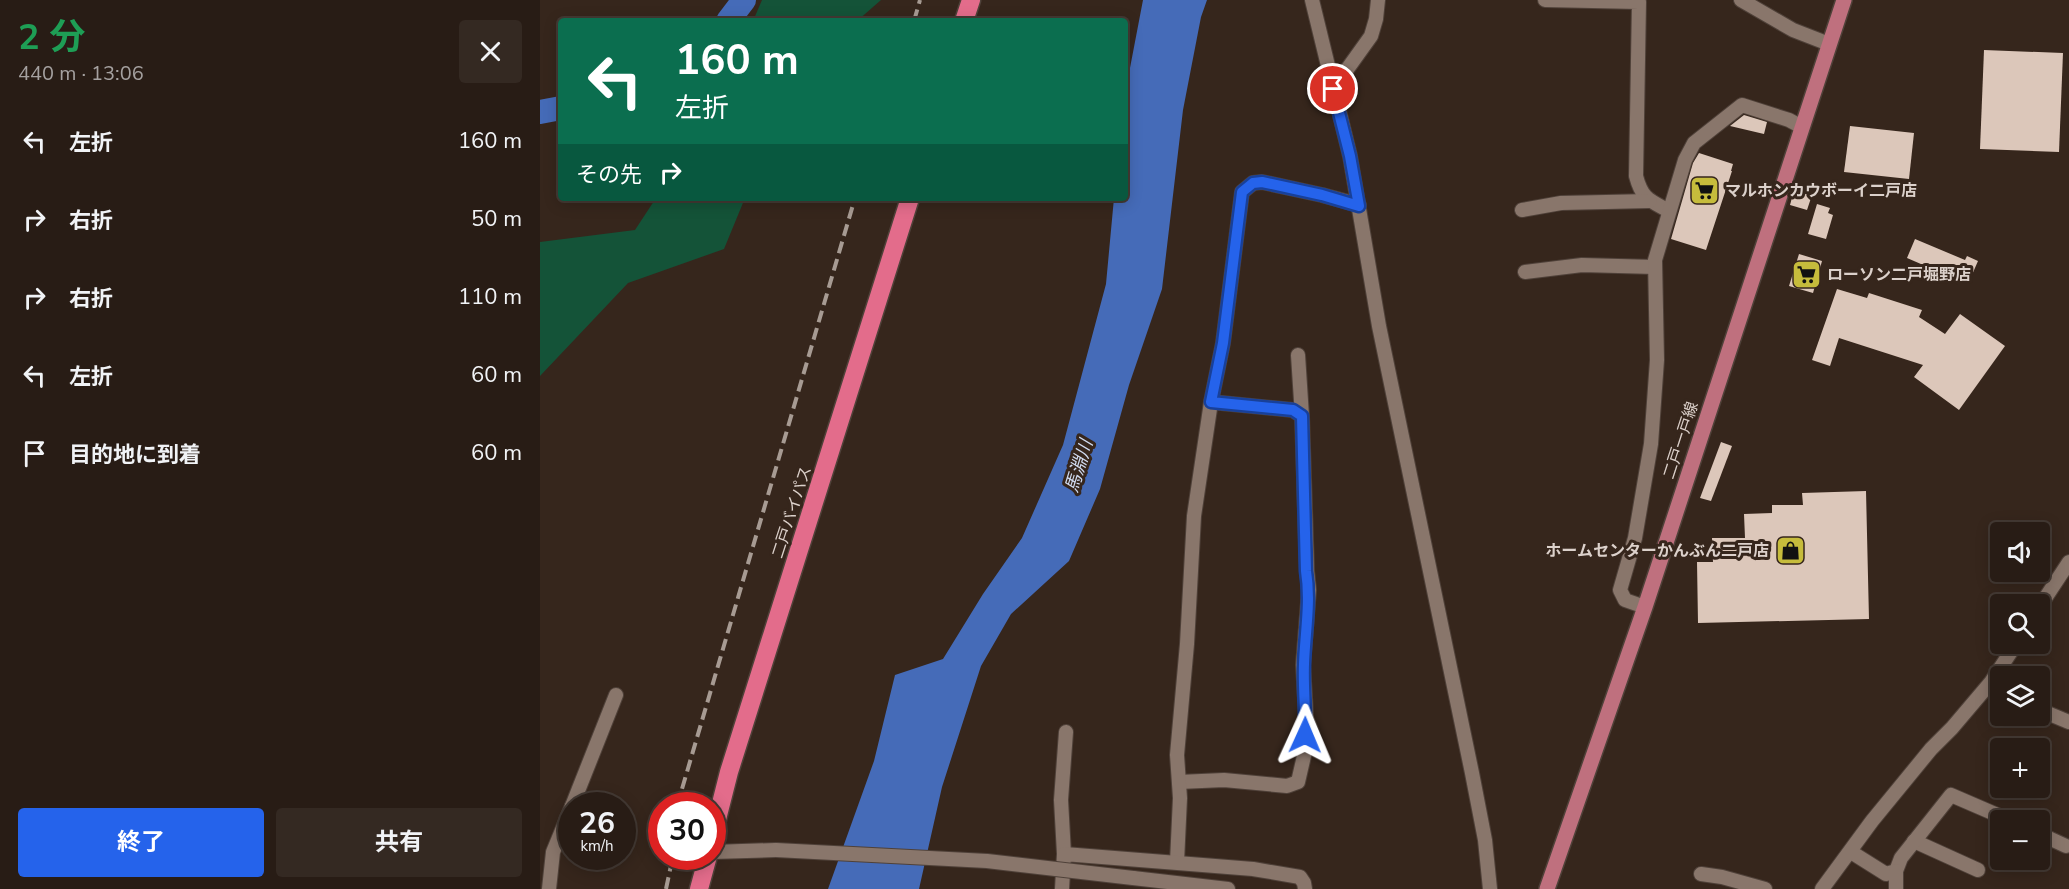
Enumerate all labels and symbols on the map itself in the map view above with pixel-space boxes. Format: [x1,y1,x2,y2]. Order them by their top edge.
pin [1307,63,1358,114]
supermarket icon: マルホンカウボーイ二戸店 [1688,174,1720,206]
place label: マルホンカウボーイ二戸店 [1725,180,1917,202]
supermarket icon: ローソン二戸堀野店 [1790,258,1822,290]
place label: ローソン二戸堀野店 [1827,264,1971,286]
street label: 二戸一戸線 [1658,399,1704,482]
water label: 馬淵川 [1060,435,1099,495]
street label: 二戸バイパス [767,463,817,561]
shop icon: ホームセンターかんぶん二戸店 [1774,534,1806,566]
place label: ホームセンターかんぶん二戸店 [1545,540,1769,562]
position arrow [1273,703,1337,767]
speed limit sign: 30 [648,792,726,870]

